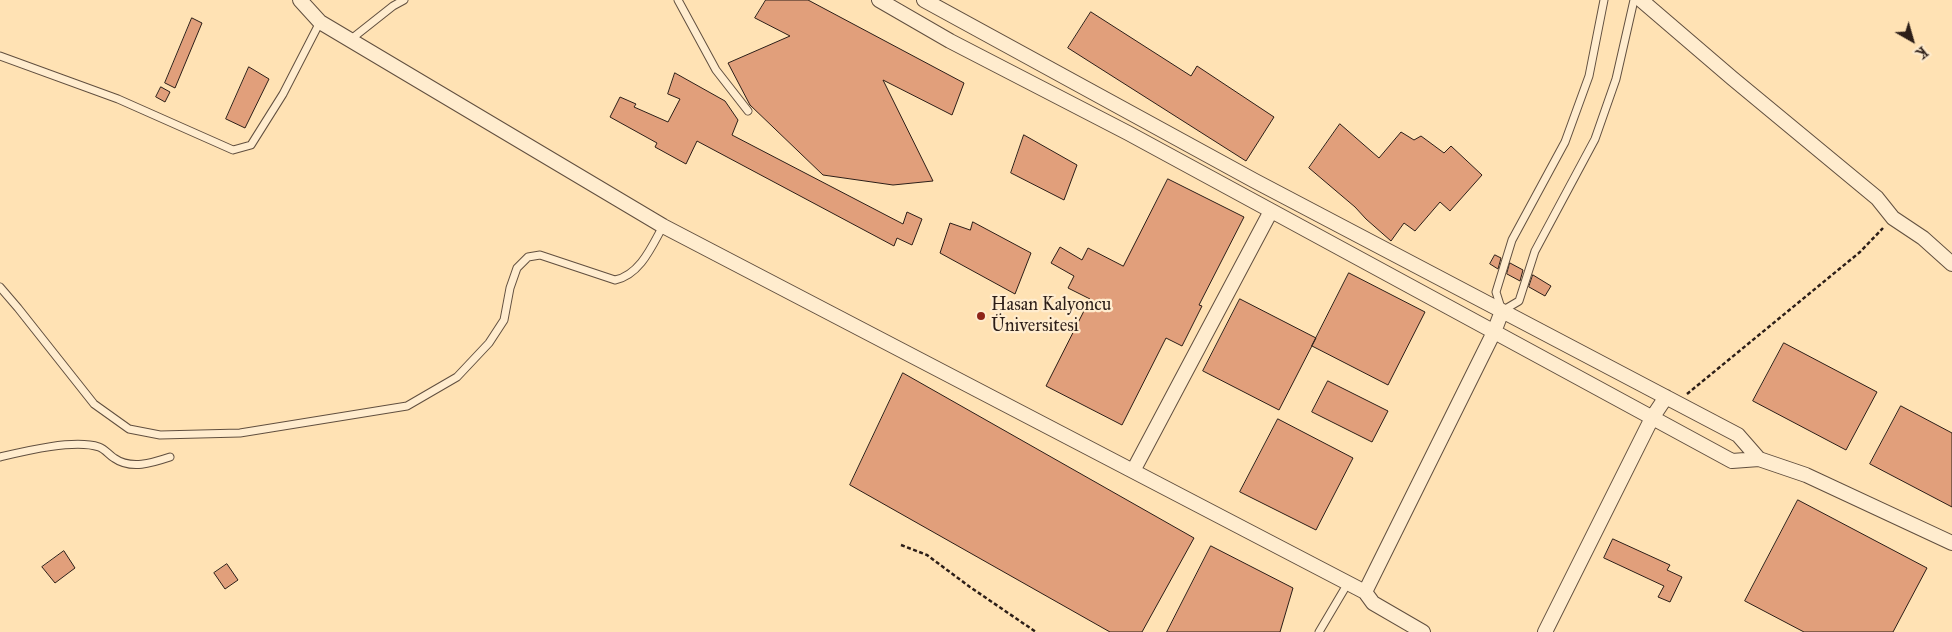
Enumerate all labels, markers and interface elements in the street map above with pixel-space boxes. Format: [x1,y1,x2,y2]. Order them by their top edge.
north arrow [1887,15,1937,65]
text: K [1912,42,1931,62]
place label: Hasan Kalyoncu Üniversitesi [991,295,1111,338]
marker: Hasan Kalyoncu Üniversitesi [975,310,987,322]

